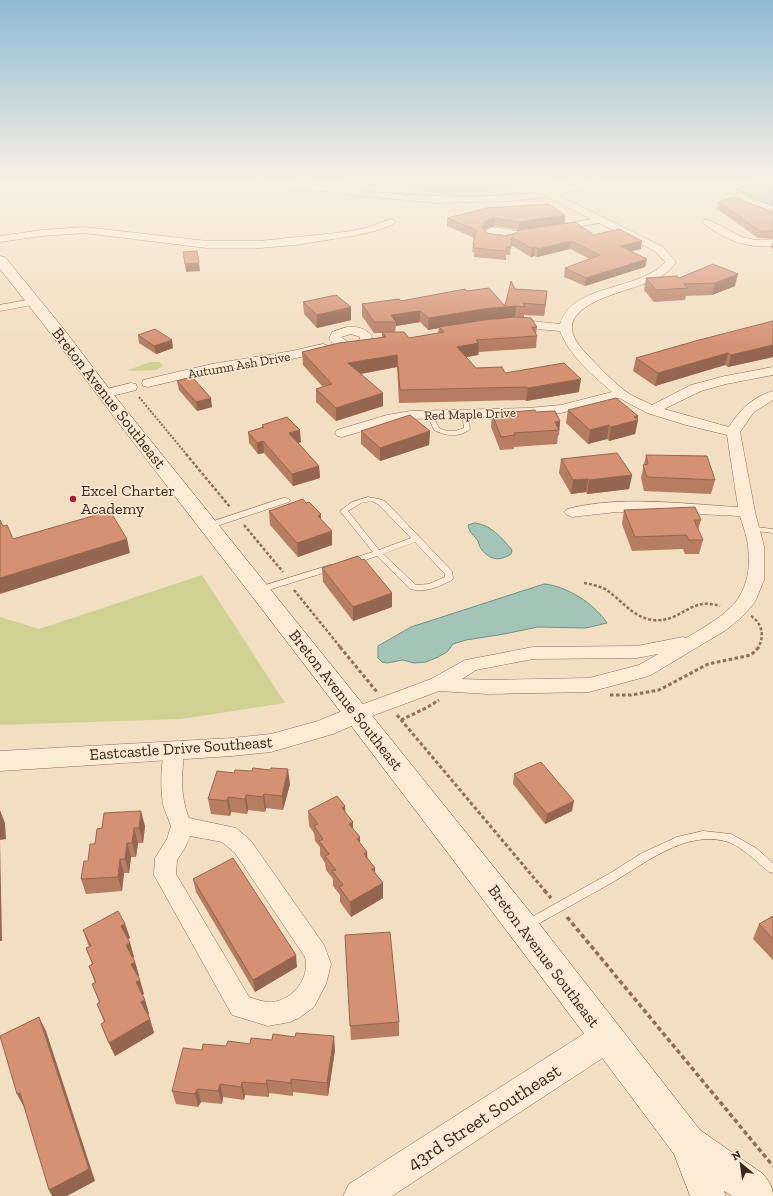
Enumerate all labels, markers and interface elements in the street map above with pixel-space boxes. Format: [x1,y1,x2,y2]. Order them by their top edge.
street label: Breton Avenue Southeast [48,324,170,472]
street label: Autumn Ash Drive [187,349,291,381]
street label: Red Maple Drive [424,405,516,423]
place label: Excel Charter Academy [81,481,175,518]
marker: Excel Charter Academy [68,494,78,504]
street label: Breton Avenue Southeast [285,626,407,774]
street label: Eastcastle Drive Southeast [89,732,273,764]
street label: Breton Avenue Southeast [484,881,604,1031]
street label: 43rd Street Southeast [403,1059,565,1175]
north arrow [721,1144,761,1184]
text: N [730,1148,744,1163]

